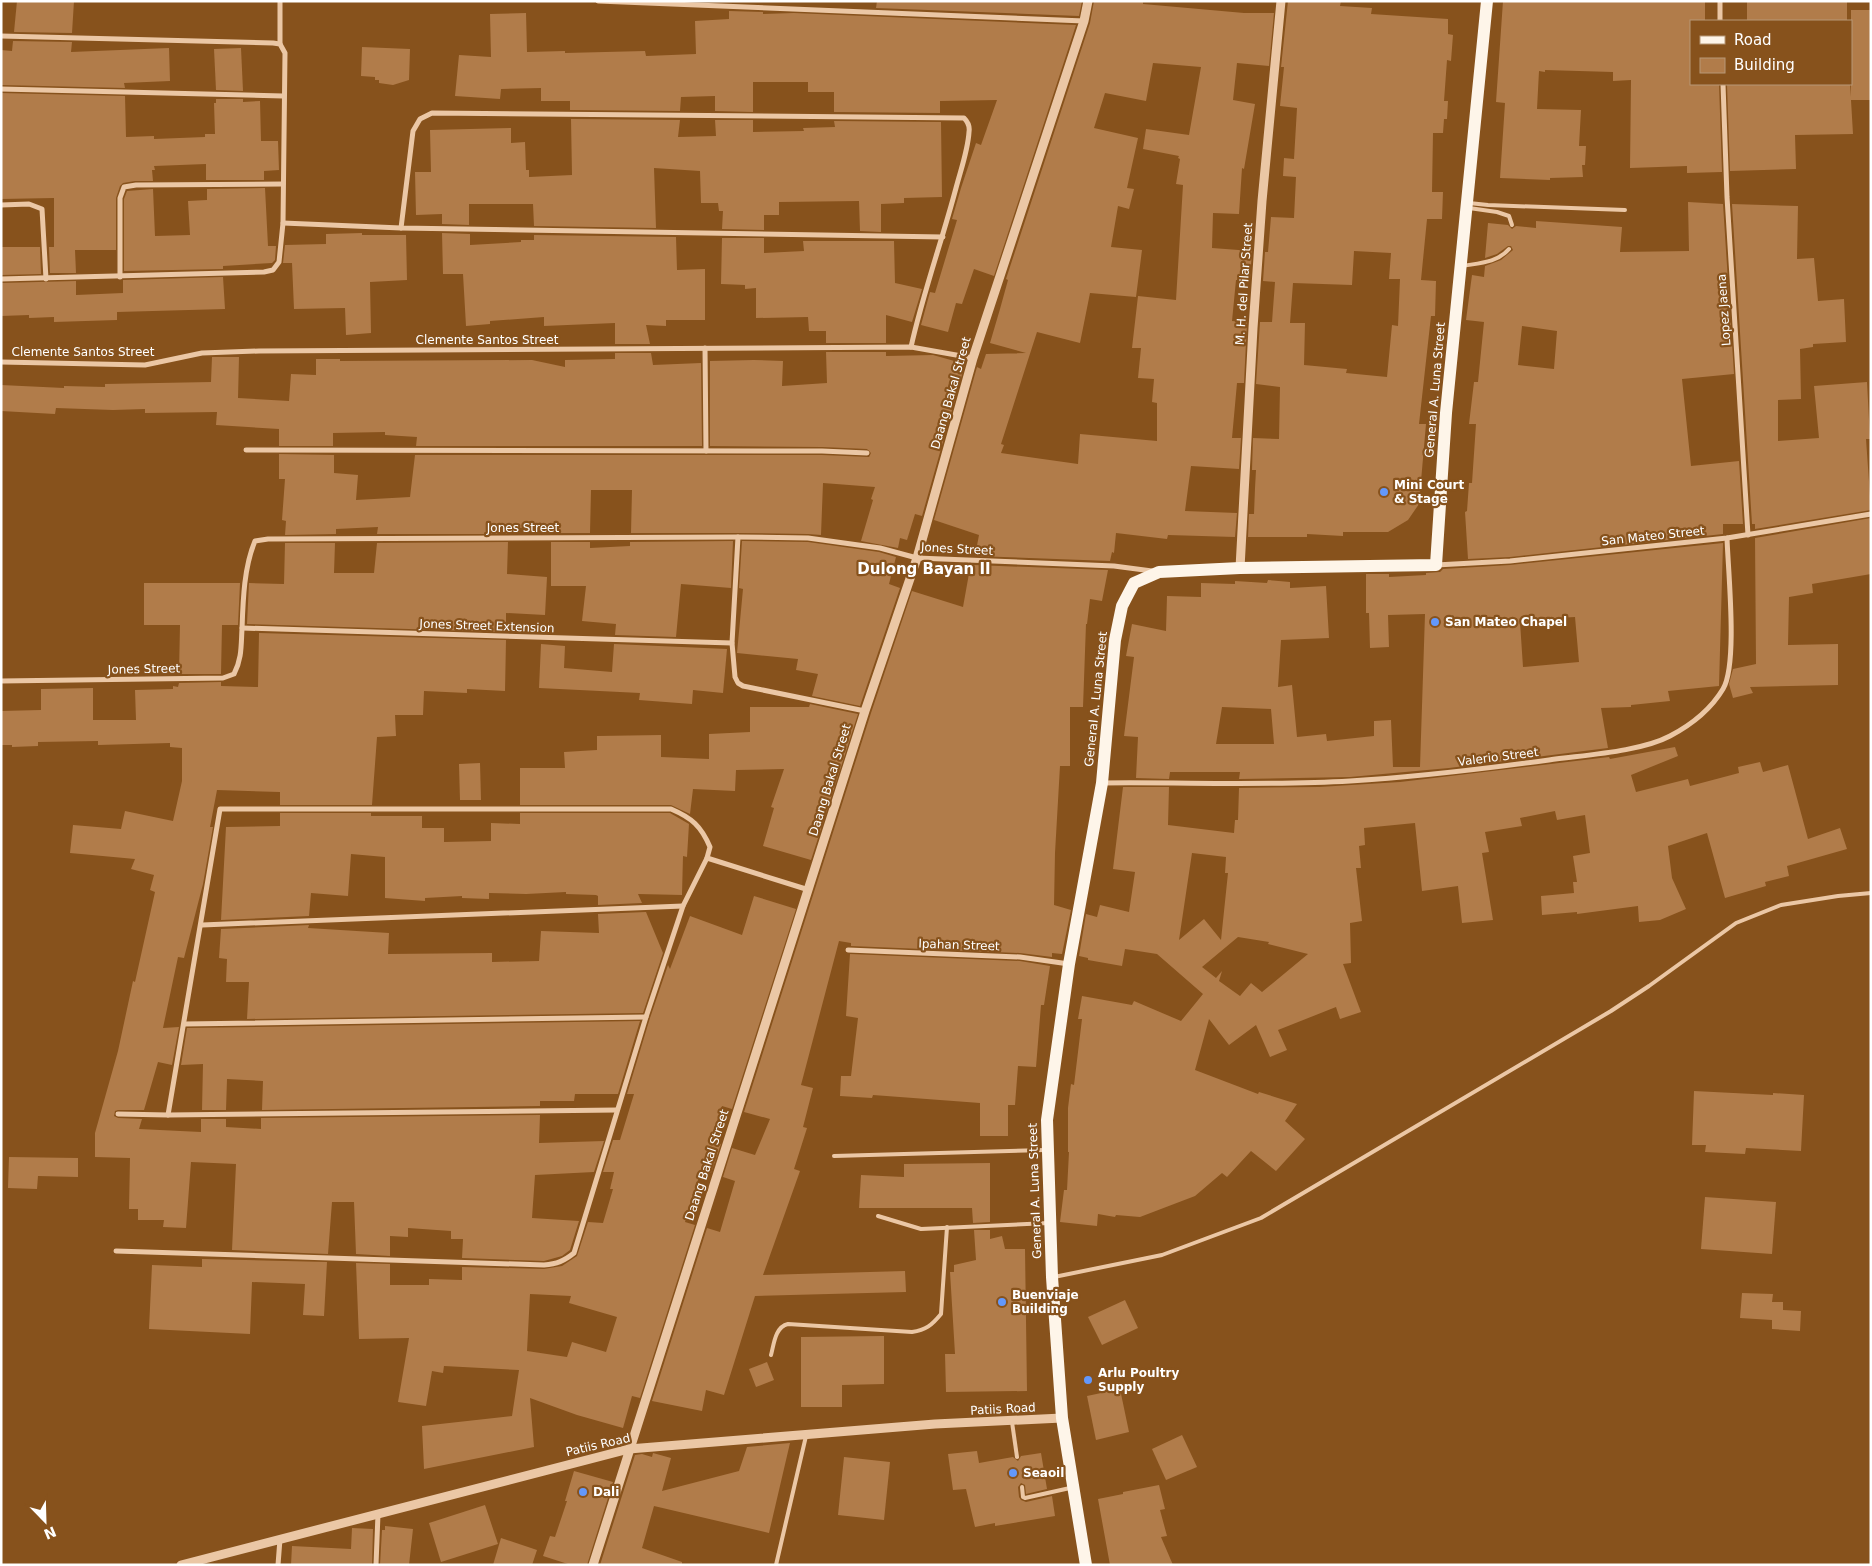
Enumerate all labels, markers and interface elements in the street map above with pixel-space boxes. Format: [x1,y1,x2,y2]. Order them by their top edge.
legend [1690,20,1852,85]
text: Road [1734,31,1772,49]
text: Building [1734,56,1795,74]
street label: M. H. del Pilar Street [1233,222,1255,346]
street label: Lopez Jaena [1714,274,1734,346]
street label: General A. Luna Street [1422,321,1448,458]
street label: Clemente Santos Street [416,333,559,347]
street label: Daang Bakal Street [928,335,974,451]
street label: Clemente Santos Street [12,345,155,359]
place label: Mini Court & Stage [1394,478,1464,506]
marker: Mini Court & Stage [1378,486,1390,498]
street label: Jones Street [486,521,559,535]
street label: San Mateo Street [1601,524,1706,548]
street label: Jones Street [919,540,994,558]
district label: Dulong Bayan II [857,560,991,578]
place label: San Mateo Chapel [1445,615,1567,629]
marker: San Mateo Chapel [1429,616,1441,628]
street label: Jones Street Extension [418,617,555,635]
street label: General A. Luna Street [1082,630,1110,767]
street label: Jones Street [107,661,181,677]
street label: Daang Bakal Street [806,722,854,838]
street label: Valerio Street [1457,745,1539,769]
street label: Ipahan Street [918,937,1000,953]
street label: Daang Bakal Street [682,1107,732,1222]
street label: General A. Luna Street [1026,1122,1044,1259]
place label: Buenviaje Building [1012,1288,1079,1316]
marker: Buenviaje Building [996,1296,1008,1308]
place label: Arlu Poultry Supply [1098,1366,1179,1394]
marker: Arlu Poultry Supply [1082,1374,1094,1386]
street label: Patiis Road [970,1400,1036,1418]
street label: Patiis Road [564,1431,632,1459]
place label: Seaoil [1023,1466,1064,1480]
marker: Seaoil [1007,1467,1019,1479]
place label: Dali [593,1485,619,1499]
marker: Dali [577,1486,589,1498]
north arrow [20,1496,70,1546]
text: N [42,1523,59,1543]

